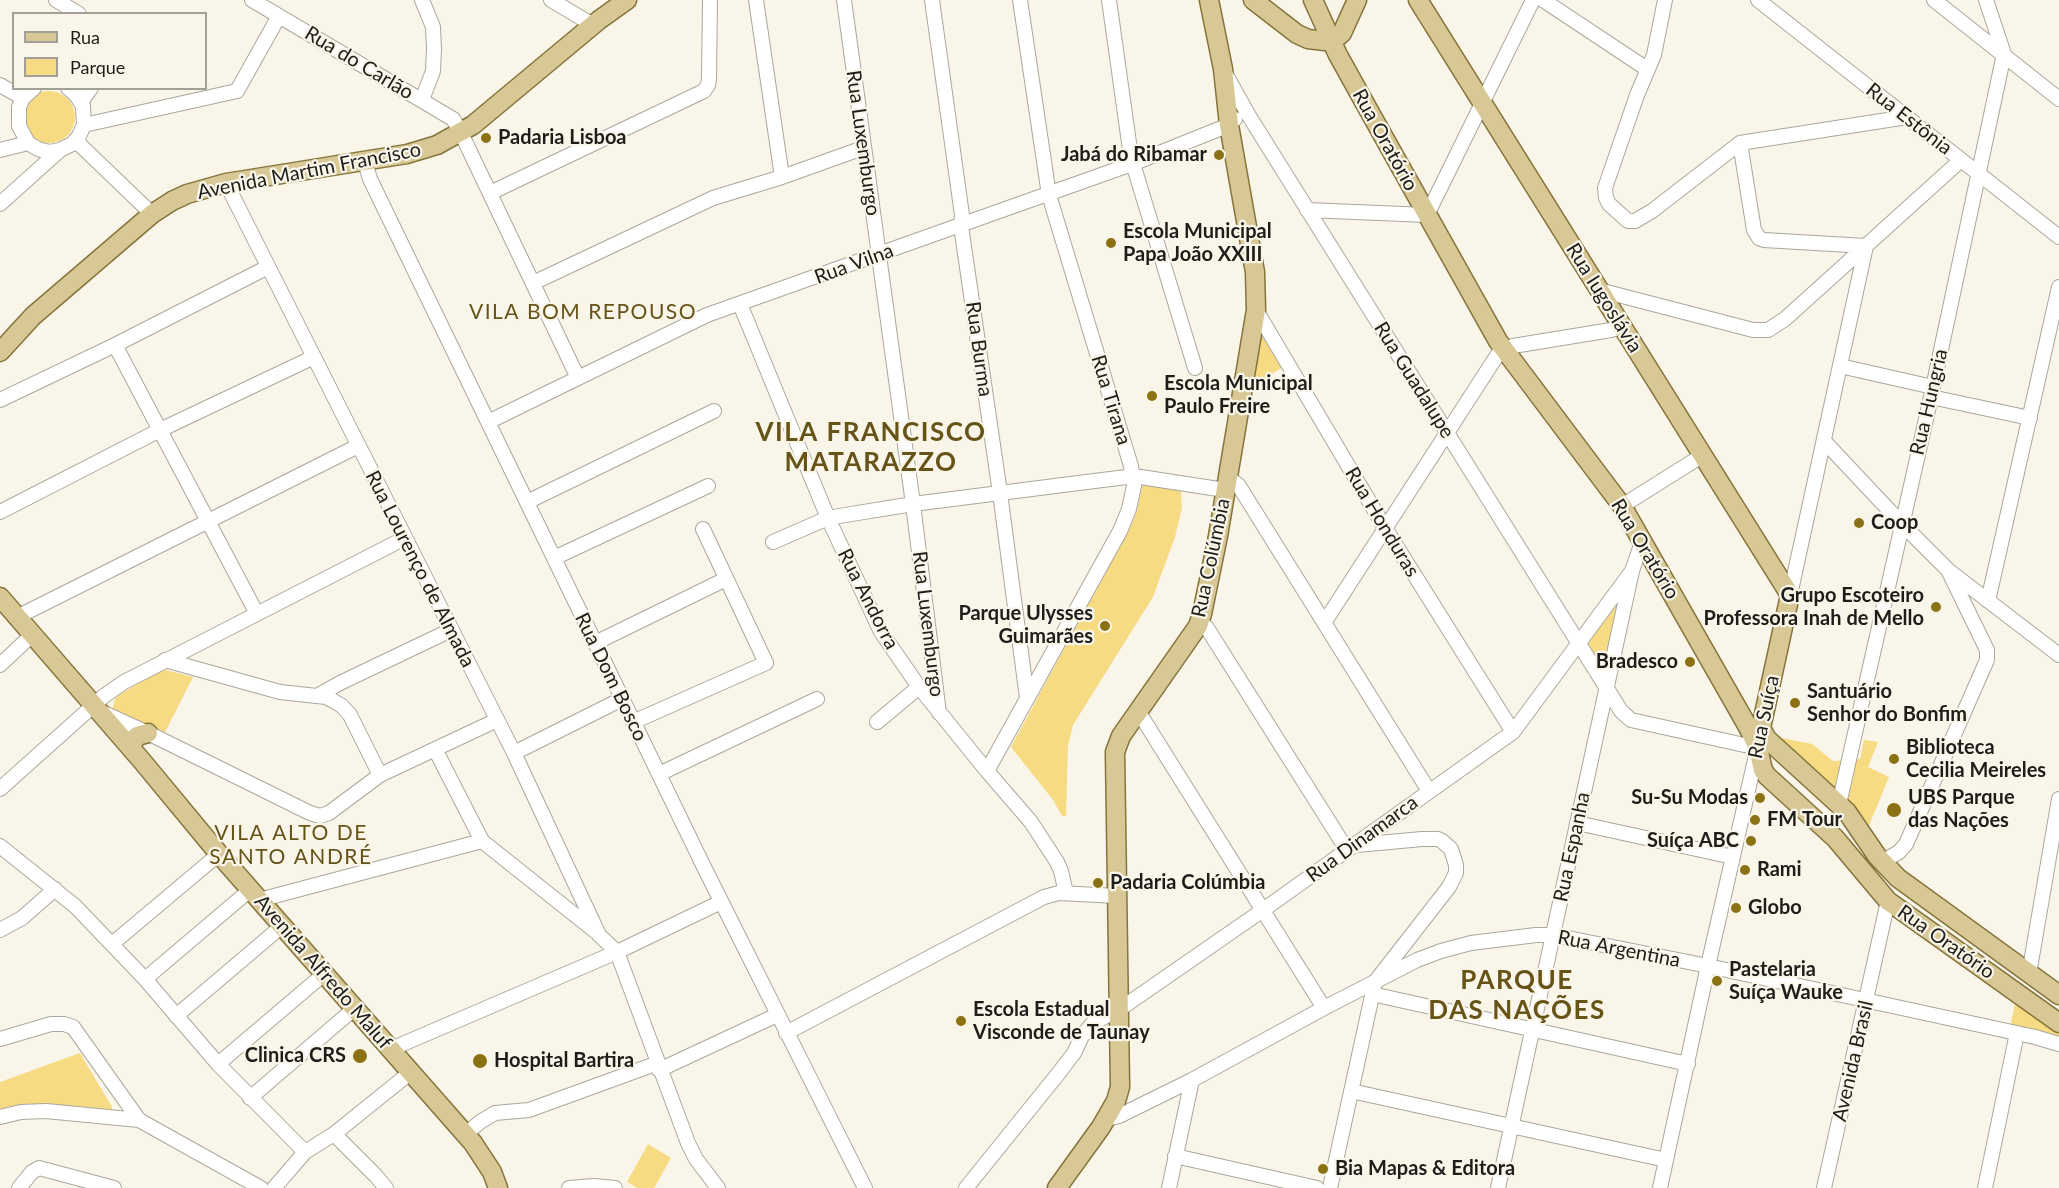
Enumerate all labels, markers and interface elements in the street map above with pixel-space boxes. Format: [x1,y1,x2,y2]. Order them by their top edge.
legend [12,12,207,90]
street label: Rua do Carlão [300,21,418,105]
text: Rua [70,26,100,48]
text: Parque [70,56,125,78]
street label: Rua Luxemburgo [841,69,885,217]
street label: Rua Estônia [1861,78,1957,160]
street label: Rua Oratório [1347,85,1423,195]
place label: Padaria Lisboa [498,126,627,150]
marker: Padaria Lisboa [479,131,493,145]
street label: Avenida Martim Francisco [195,138,423,204]
place label: Jabá do Ribamar [1061,143,1207,167]
marker: Jabá do Ribamar [1212,148,1226,162]
place label: Escola Municipal Papa João XXIII [1123,220,1272,267]
marker: Escola Municipal Papa João XXIII [1104,236,1118,250]
street label: Rua Vilna [811,239,897,289]
street label: Rua Iugoslávia [1561,239,1647,357]
district label: VILA BOM REPOUSO [469,299,697,325]
street label: Rua Burma [960,300,998,398]
street label: Rua Guadalupe [1369,317,1459,443]
street label: Rua Hungria [1905,347,1953,457]
street label: Rua Tirana [1086,352,1136,448]
place label: Escola Municipal Paulo Freire [1164,372,1313,419]
marker: Escola Municipal Paulo Freire [1145,389,1159,403]
district label: VILA FRANCISCO MATARAZZO [755,417,987,478]
street label: Rua Honduras [1340,463,1424,581]
street label: Rua Lourenço de Almada [360,467,480,671]
street label: Rua Oratório [1606,494,1684,604]
street label: Rua Colúmbia [1187,496,1235,620]
place label: Coop [1871,511,1918,535]
marker: Coop [1852,516,1866,530]
street label: Rua Andorra [832,545,904,653]
street label: Rua Luxemburgo [907,550,949,698]
place label: Grupo Escoteiro Professora Inah de Mello [1703,584,1924,631]
marker: Grupo Escoteiro Professora Inah de Mello [1929,600,1943,614]
place label: Parque Ulysses Guimarães [958,602,1093,649]
street label: Rua Dom Bosco [570,609,652,745]
marker: Parque Ulysses Guimarães [1098,619,1112,633]
place label: Bradesco [1596,650,1678,674]
marker: Bradesco [1683,655,1697,669]
street label: Rua Suíça [1743,673,1785,761]
place label: Santuário Senhor do Bonfim [1807,680,1967,727]
marker: Santuário Senhor do Bonfim [1788,696,1802,710]
place label: Biblioteca Cecilia Meireles [1906,736,2046,783]
marker: Biblioteca Cecilia Meireles [1887,752,1901,766]
place label: Su-Su Modas [1631,786,1748,810]
place label: UBS Parque das Nações [1908,786,2015,833]
street label: Rua Espanha [1549,790,1595,904]
street label: Rua Dinamarca [1302,791,1422,887]
marker: Su-Su Modas [1753,791,1767,805]
marker: UBS Parque das Nações [1885,801,1903,819]
place label: FM Tour [1767,808,1842,832]
marker: FM Tour [1748,813,1762,827]
district label: VILA ALTO DE SANTO ANDRÉ [209,820,373,870]
place label: Suíça ABC [1647,829,1739,853]
marker: Suíça ABC [1744,834,1758,848]
place label: Rami [1757,858,1802,882]
marker: Rami [1738,863,1752,877]
place label: Padaria Colúmbia [1110,871,1265,895]
marker: Padaria Colúmbia [1091,876,1105,890]
street label: Avenida Alfredo Maluf [249,890,397,1054]
place label: Globo [1748,896,1802,920]
street label: Rua Oratório [1893,900,1999,984]
marker: Globo [1729,901,1743,915]
street label: Rua Argentina [1556,925,1682,973]
place label: Pastelaria Suíça Wauke [1729,958,1843,1005]
district label: PARQUE DAS NAÇÕES [1428,965,1606,1026]
marker: Pastelaria Suíça Wauke [1710,974,1724,988]
place label: Escola Estadual Visconde de Taunay [973,998,1150,1045]
street label: Avenida Brasil [1827,998,1879,1124]
marker: Escola Estadual Visconde de Taunay [954,1014,968,1028]
place label: Clinica CRS [245,1044,346,1068]
marker: Clinica CRS [351,1047,369,1065]
place label: Hospital Bartira [494,1049,634,1073]
marker: Hospital Bartira [471,1052,489,1070]
place label: Bia Mapas & Editora [1335,1157,1515,1181]
marker: Bia Mapas & Editora [1316,1162,1330,1176]

